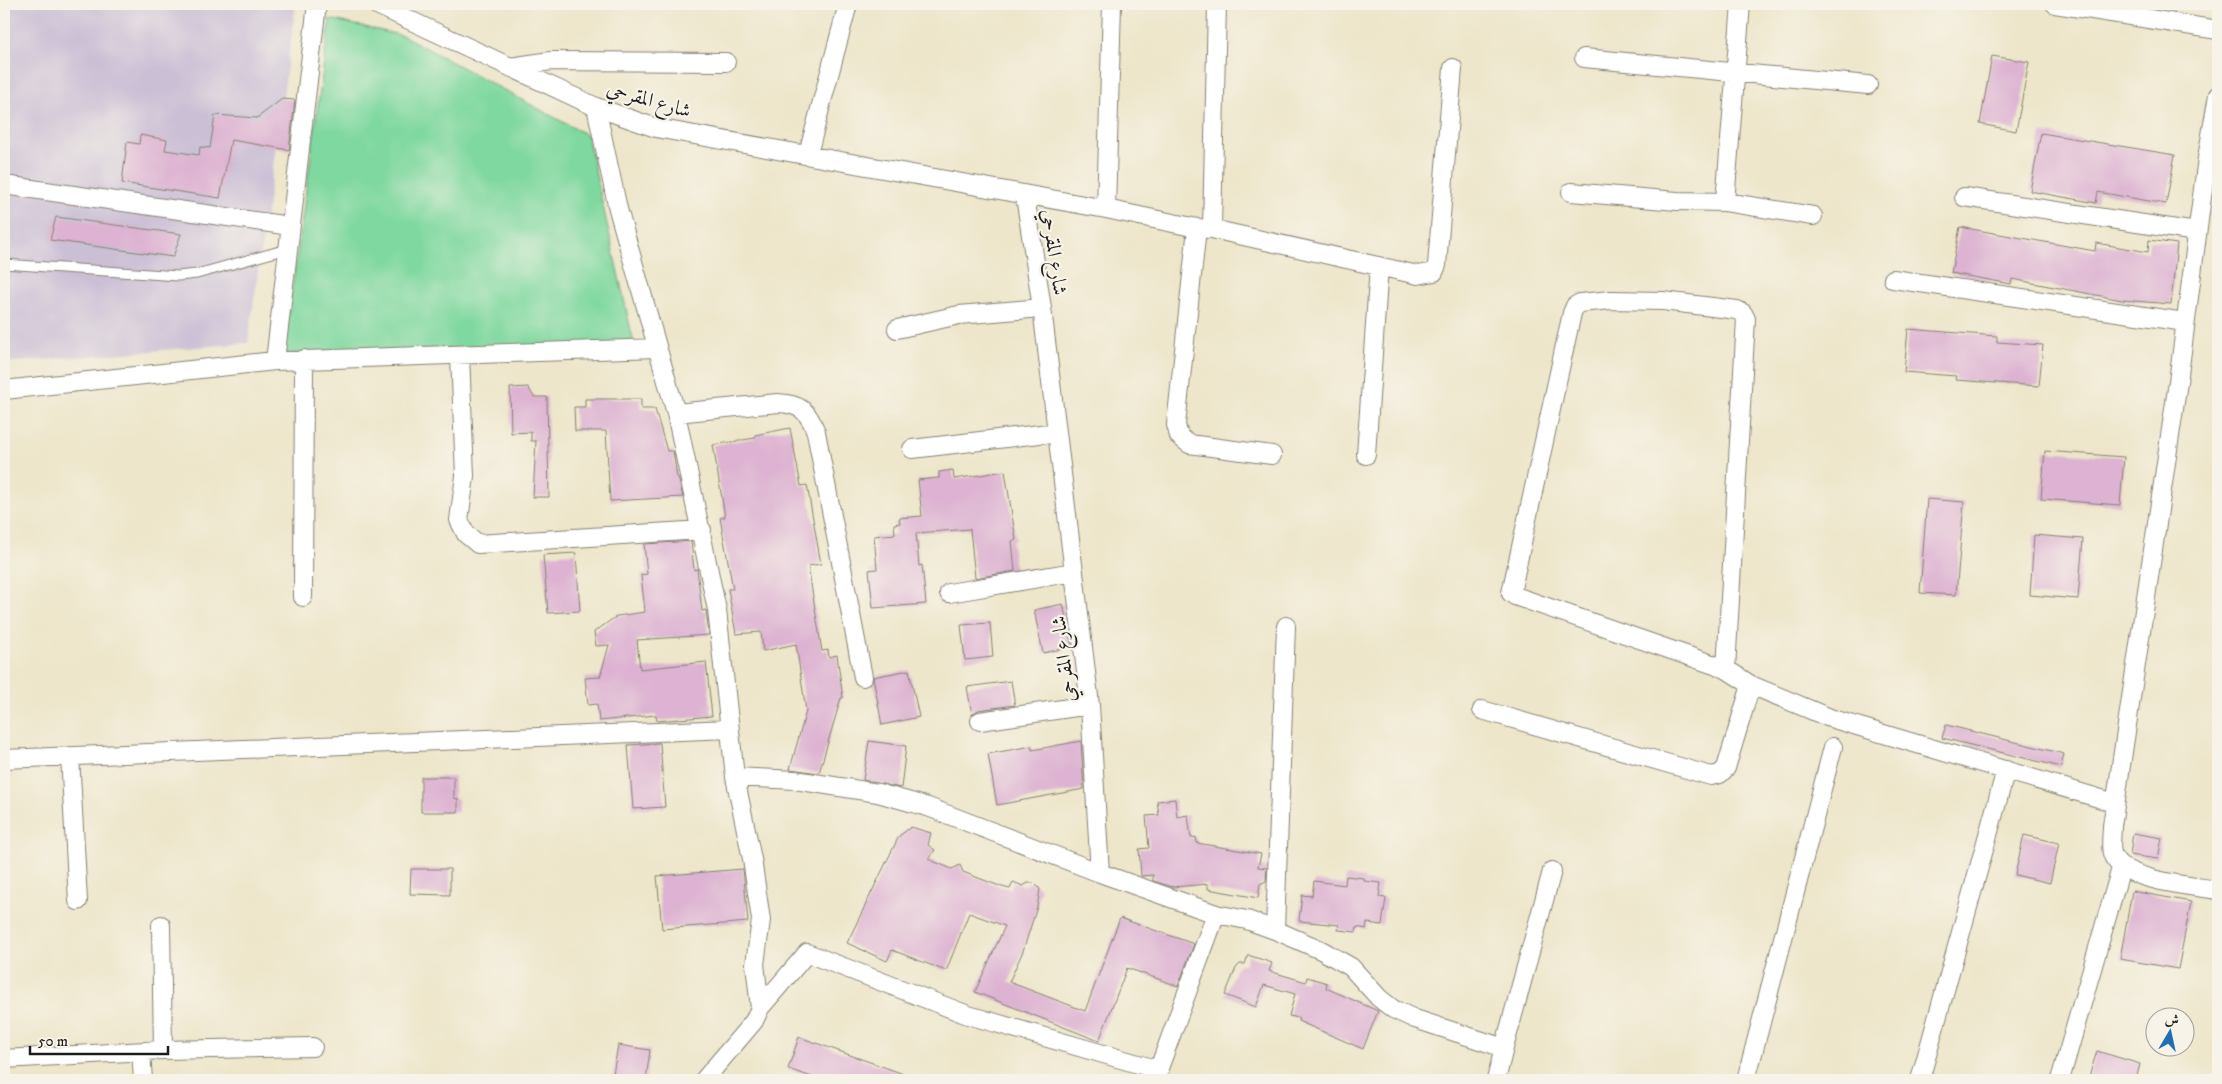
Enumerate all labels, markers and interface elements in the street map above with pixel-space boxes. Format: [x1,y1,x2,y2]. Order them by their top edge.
street label: شارع المقرحي [602,76,694,128]
street label: شارع المقرحي [1031,208,1072,297]
street label: شارع المقرحي [1047,614,1086,703]
north arrow [2144,1006,2194,1056]
text: ش [2164,1010,2180,1030]
scale bar [30,1024,168,1056]
text: 50 m [38,1032,68,1051]

